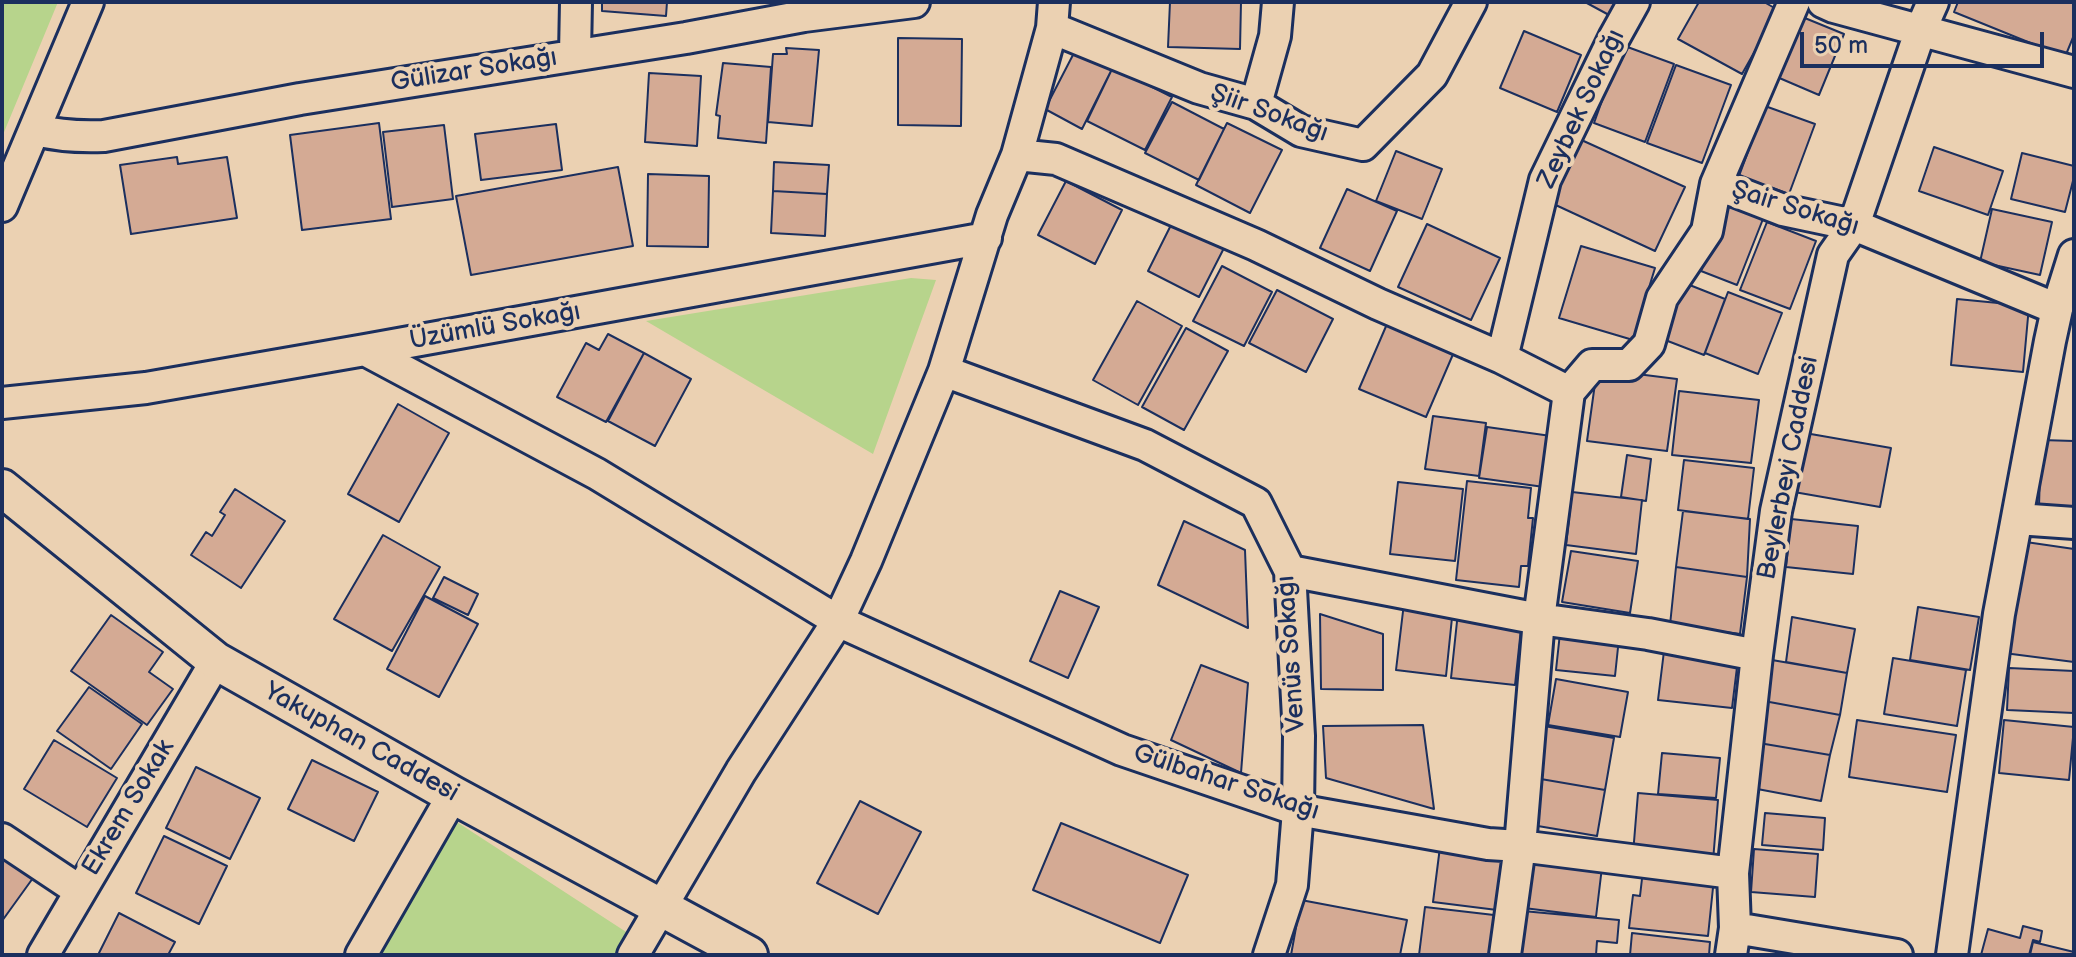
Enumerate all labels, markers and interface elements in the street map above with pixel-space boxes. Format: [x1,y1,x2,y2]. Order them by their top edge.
scale bar [1804,16,2048,66]
street label: Zeybek Sokağı [1532,25,1632,193]
text: 50 m [1814,31,1868,60]
street label: Gülizar Sokağı [389,42,559,100]
street label: Şiir Sokağı [1206,78,1332,150]
street label: Şair Sokağı [1728,175,1862,243]
street label: Üzümlü Sokağı [407,297,583,357]
street label: Beylerbeyi Caddesi [1752,354,1826,582]
street label: Venüs Sokağı [1271,575,1313,733]
street label: Yakuphan Caddesi [258,677,464,809]
street label: Ekrem Sokak [76,734,182,882]
street label: Gülbahar Sokağı [1129,738,1323,828]

